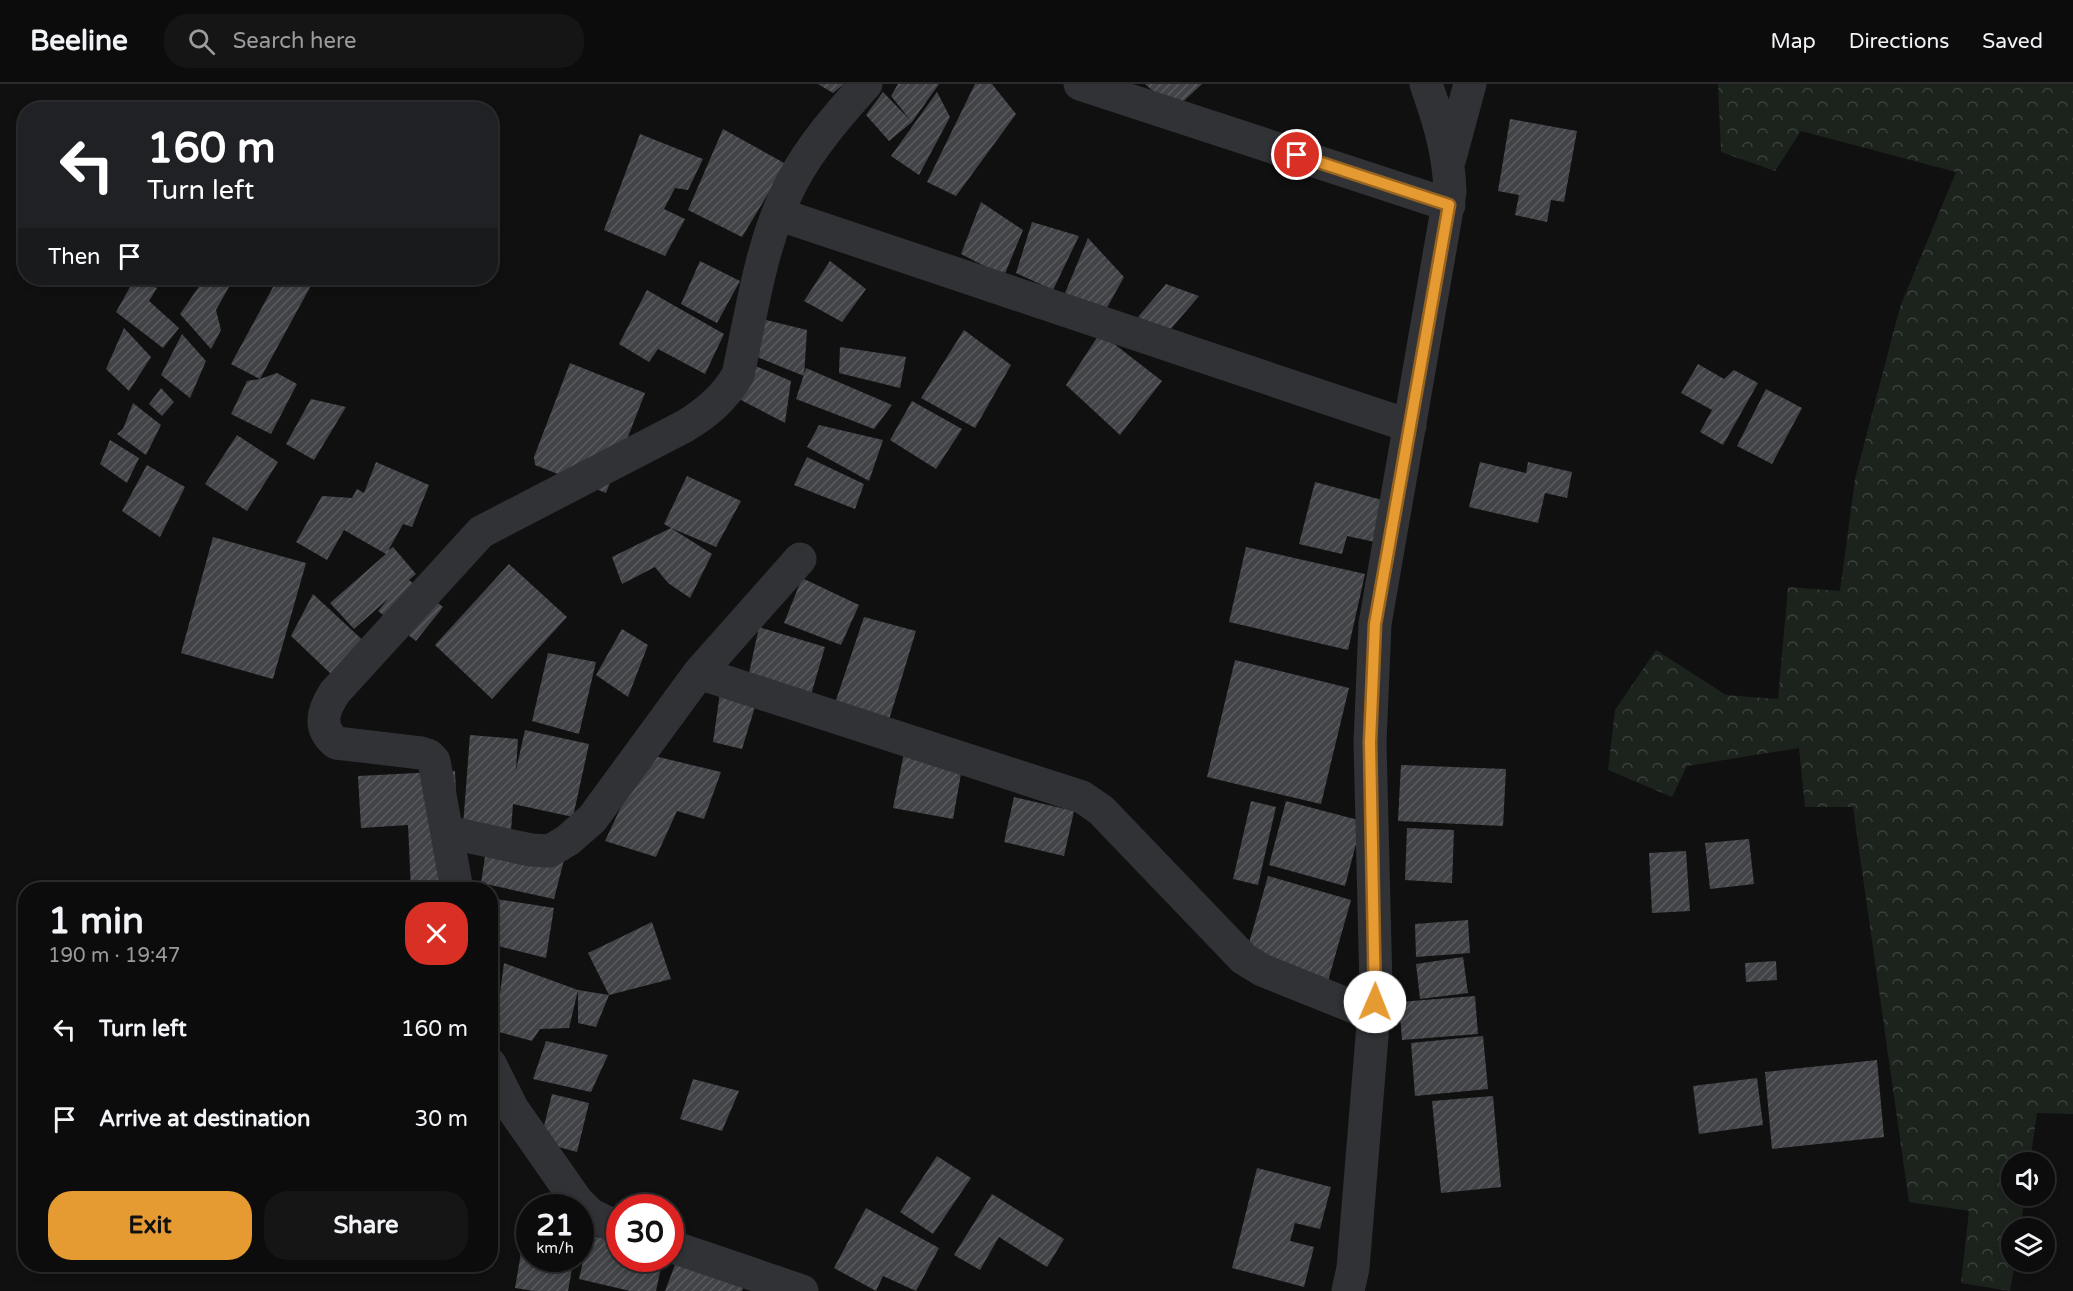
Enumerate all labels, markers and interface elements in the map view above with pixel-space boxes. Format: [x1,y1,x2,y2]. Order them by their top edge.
search box [164,14,584,68]
text: Beeline [30,24,128,58]
icon: search [185,25,218,58]
text: Search here [233,28,357,54]
text: Map [1770,29,1816,54]
text: Directions [1849,29,1949,54]
text: Saved [1982,29,2043,54]
text: 160 m [147,123,276,174]
icon: left [48,126,126,204]
pin [1271,129,1322,180]
icon: arrive [1280,138,1313,171]
text: Turn left [147,174,254,207]
icon: arrive [113,240,146,273]
text: Then [48,244,101,270]
text: 1 min [48,900,144,943]
button: close [405,902,468,965]
text: 190 m · 19:47 [48,944,180,968]
position arrow [1343,970,1407,1034]
icon: left [48,1013,81,1046]
text: Turn left [99,1016,187,1042]
text: 160 m [401,1016,468,1042]
icon: arrive [48,1103,81,1136]
text: Arrive at destination [99,1106,310,1132]
text: 30 m [414,1106,468,1132]
map controls [2001,1152,2055,1272]
button: sound [2001,1152,2055,1206]
button: Exit [48,1191,252,1260]
button: Share [264,1191,468,1260]
speed limit sign: 30 [606,1194,684,1272]
text: 21 [536,1207,574,1244]
button: layers [2001,1218,2055,1272]
text: km/h [536,1239,574,1257]

